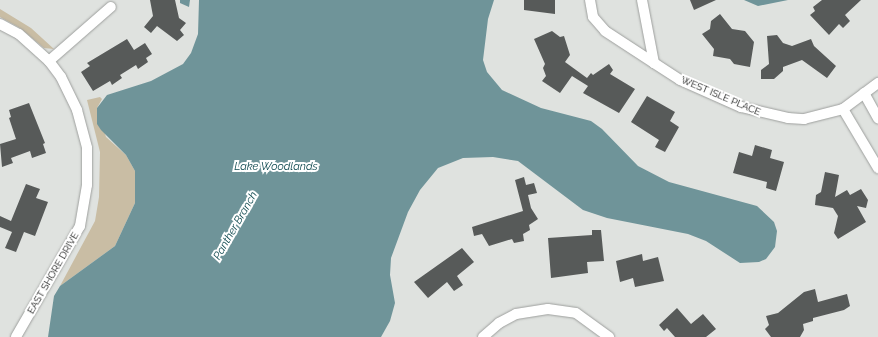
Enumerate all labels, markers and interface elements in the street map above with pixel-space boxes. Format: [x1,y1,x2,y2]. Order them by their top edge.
street label: WEST ISLE PLACE [679,74,763,118]
water label: Lake Woodlands [234,160,318,174]
water label: Panther Branch [211,190,261,262]
street label: EAST SHORE DRIVE [25,230,81,316]

